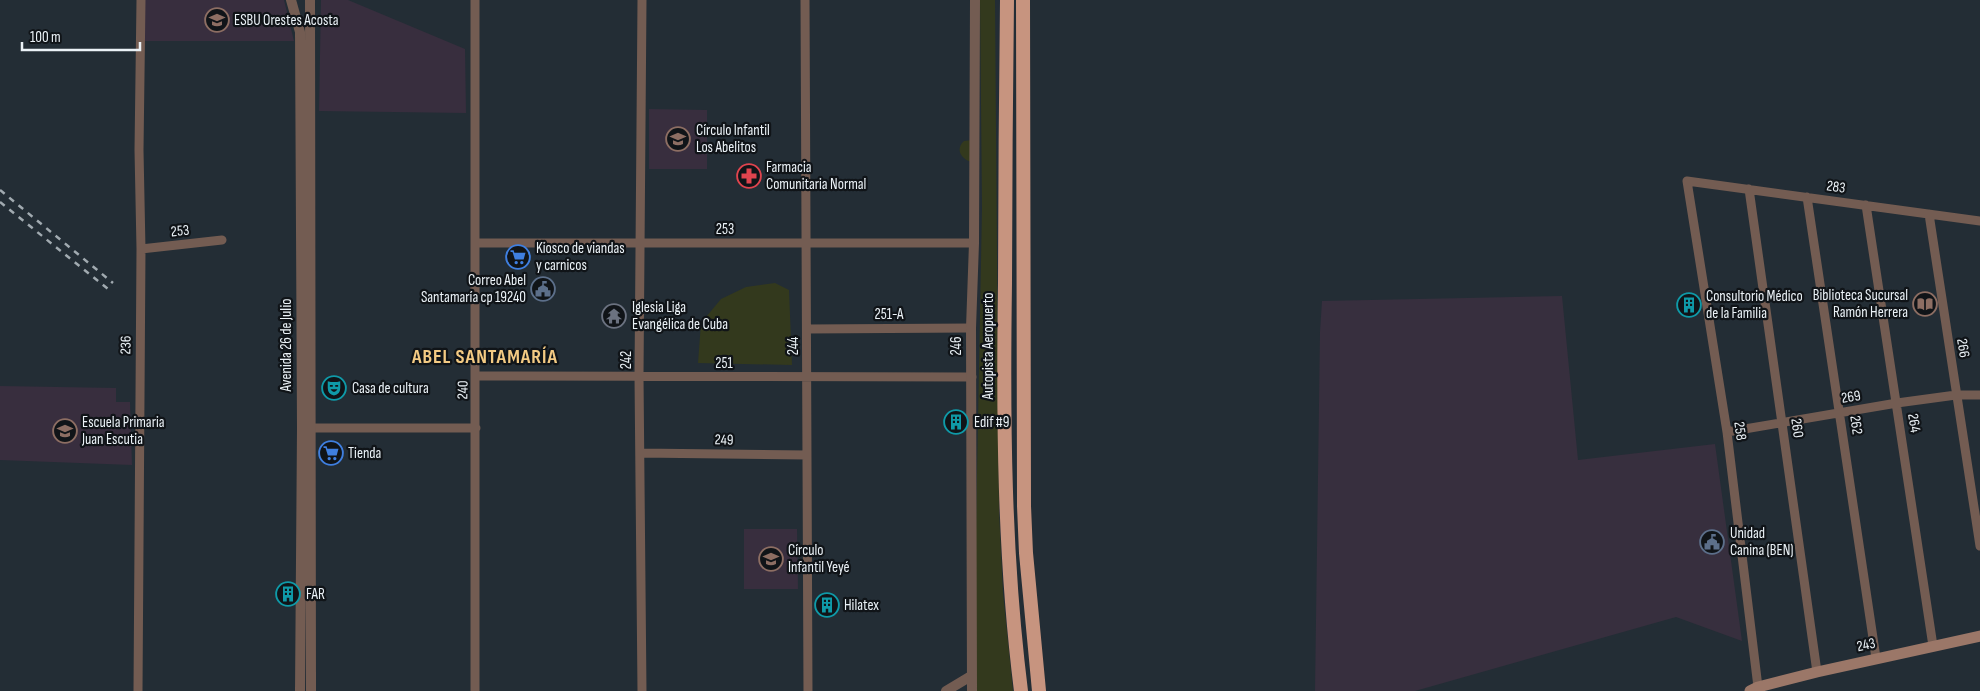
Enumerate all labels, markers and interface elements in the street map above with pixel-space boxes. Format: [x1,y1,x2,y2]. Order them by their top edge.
school or university icon: ESBU Orestes Acosta [204,7,230,33]
place label: ESBU Orestes Acosta [234,11,339,30]
scale bar [22,20,140,52]
text: 100 m [30,28,61,47]
place label: Círculo Infantil Los Abelitos [696,121,770,157]
school or university icon: Círculo Infantil Los Abelitos [665,126,691,152]
place label: Farmacia Comunitaria Normal [766,158,866,194]
pharmacy icon: Farmacia Comunitaria Normal [736,163,762,189]
street label: 283 [1825,176,1847,198]
street label: 253 [716,220,734,239]
street label: 253 [170,221,190,241]
place label: Kiosco de viandas y carnicos [536,239,625,275]
supermarket icon: Kiosco de viandas y carnicos [505,244,531,270]
place label: Correo Abel Santamaría cp 19240 [421,271,526,307]
public building icon: Correo Abel Santamaría cp 19240 [530,276,556,302]
place label: Biblioteca Sucursal Ramón Herrera [1813,286,1908,322]
place label: Consultorio Médico de la Familia [1706,287,1803,323]
library icon: Biblioteca Sucursal Ramón Herrera [1912,291,1938,317]
street label: Autopista Aeropuerto [979,292,998,401]
building icon: Consultorio Médico de la Familia [1676,292,1702,318]
place label: Iglesia Liga Evangélica de Cuba [632,298,728,334]
street label: Avenida 26 de Julio [277,299,296,392]
temple icon: Iglesia Liga Evangélica de Cuba [601,303,627,329]
street label: 251-A [874,305,904,324]
street label: 236 [116,335,136,355]
street label: 244 [784,337,803,355]
street label: 246 [947,337,966,355]
street label: 266 [1952,337,1974,359]
district label: ABEL SANTAMARÍA [411,345,558,369]
street label: 242 [617,351,636,369]
street label: 251 [715,354,733,373]
theatre icon: Casa de cultura [321,375,347,401]
place label: Casa de cultura [352,379,429,398]
street label: 240 [453,380,473,400]
street label: 269 [1840,386,1862,408]
building icon: Edif #9 [943,409,969,435]
street label: 264 [1903,412,1925,434]
place label: Escuela Primaria Juan Escutia [81,413,165,449]
place label: Edif #9 [974,413,1009,432]
street label: 262 [1845,414,1867,436]
street label: 260 [1786,417,1808,439]
school or university icon: Escuela Primaria Juan Escutia [52,418,78,444]
street label: 258 [1729,420,1751,442]
street label: 249 [714,430,734,450]
supermarket icon: Tienda [318,440,344,466]
place label: Tienda [348,444,382,463]
place label: Unidad Canina (BEN) [1730,524,1794,560]
public building icon: Unidad Canina (BEN) [1699,529,1725,555]
place label: Círculo Infantil Yeyé [788,541,850,577]
school or university icon: Círculo Infantil Yeyé [758,546,784,572]
building icon: FAR [275,581,301,607]
place label: FAR [306,585,325,604]
building icon: Hilatex [814,592,840,618]
place label: Hilatex [844,596,879,615]
street label: 243 [1855,634,1877,656]

